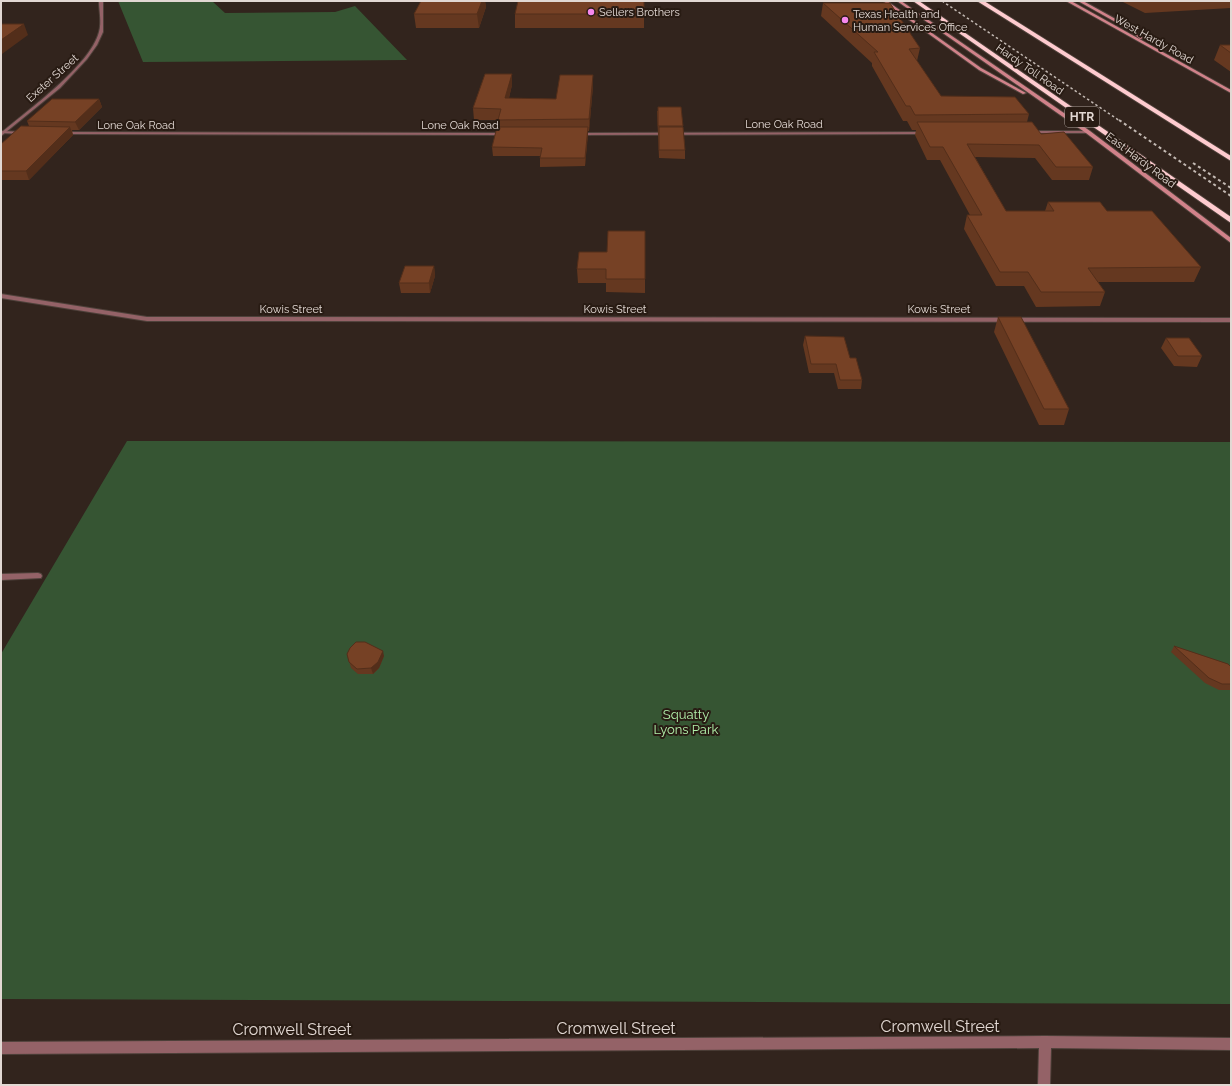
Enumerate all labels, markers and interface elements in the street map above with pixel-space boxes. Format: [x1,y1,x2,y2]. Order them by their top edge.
place label: Sellers Brothers [599,6,680,19]
marker: Sellers Brothers [586,7,596,17]
place label: Texas Health and Human Services Office [853,8,968,34]
street label: West Hardy Road [1112,12,1196,67]
marker: Texas Health and Human Services Office [840,15,850,25]
street label: Hardy Toll Road [993,41,1066,98]
street label: Exeter Street [24,51,81,105]
road number: HTR [1065,107,1099,127]
street label: Lone Oak Road [745,118,823,131]
street label: Lone Oak Road [97,119,175,132]
street label: Lone Oak Road [421,119,499,132]
street label: East Hardy Road [1103,130,1178,191]
street label: Kowis Street [259,303,323,316]
street label: Kowis Street [583,303,647,316]
street label: Kowis Street [907,303,971,316]
park label: Squatty Lyons Park [654,707,719,737]
street label: Cromwell Street [880,1017,1000,1036]
street label: Cromwell Street [556,1019,676,1038]
street label: Cromwell Street [232,1020,352,1039]

